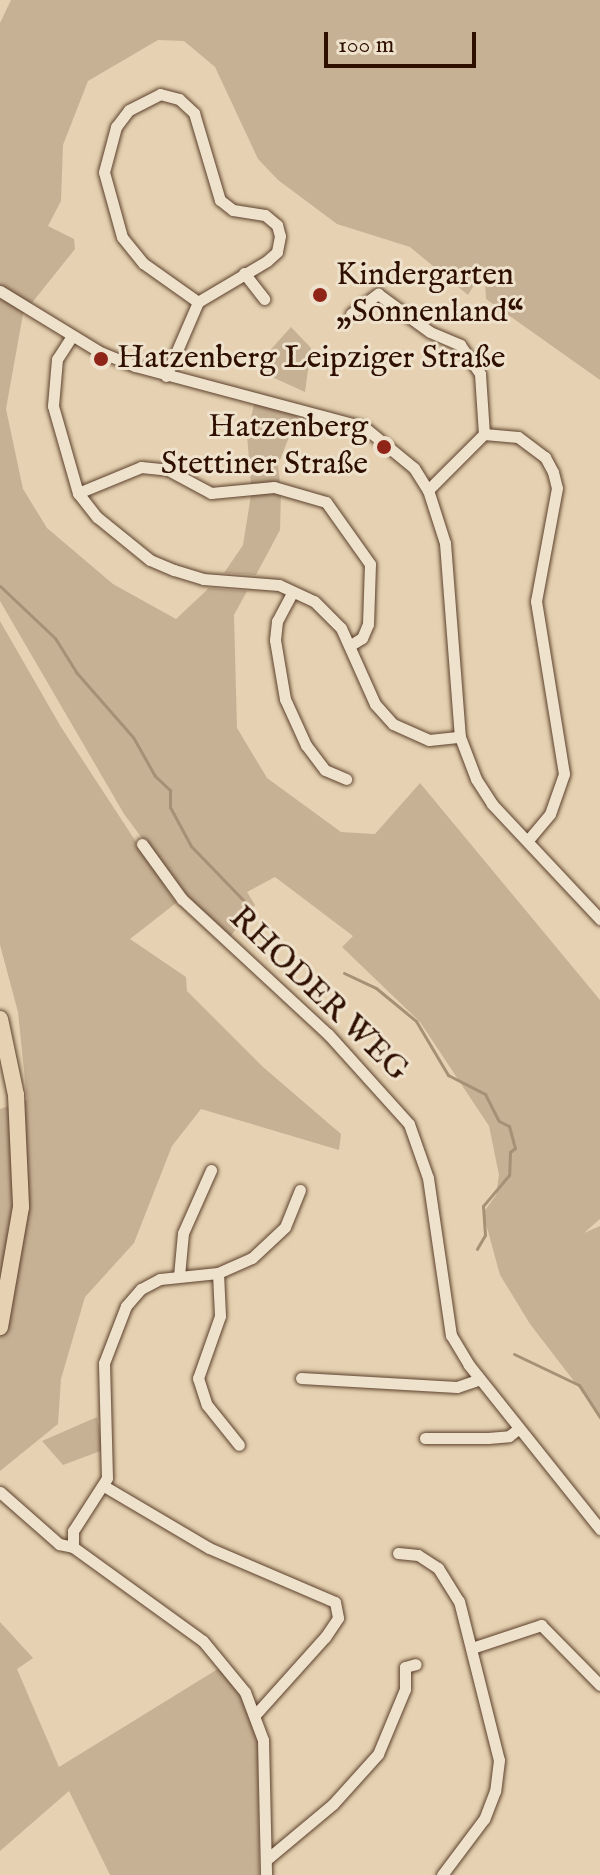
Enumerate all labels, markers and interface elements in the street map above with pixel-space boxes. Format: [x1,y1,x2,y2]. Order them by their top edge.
scale bar [328,16,480,66]
text: 100 m [338,30,394,61]
place label: Kindergarten „Sonnenland“ [336,258,524,333]
marker: Kindergarten „Sonnenland“ [311,286,329,304]
place label: Hatzenberg Leipziger Straße [117,340,505,378]
marker: Hatzenberg Leipziger Straße [92,350,110,368]
place label: Hatzenberg Stettiner Straße [161,410,368,485]
marker: Hatzenberg Stettiner Straße [375,438,393,456]
street label: RHODER WEG [220,900,416,1090]

